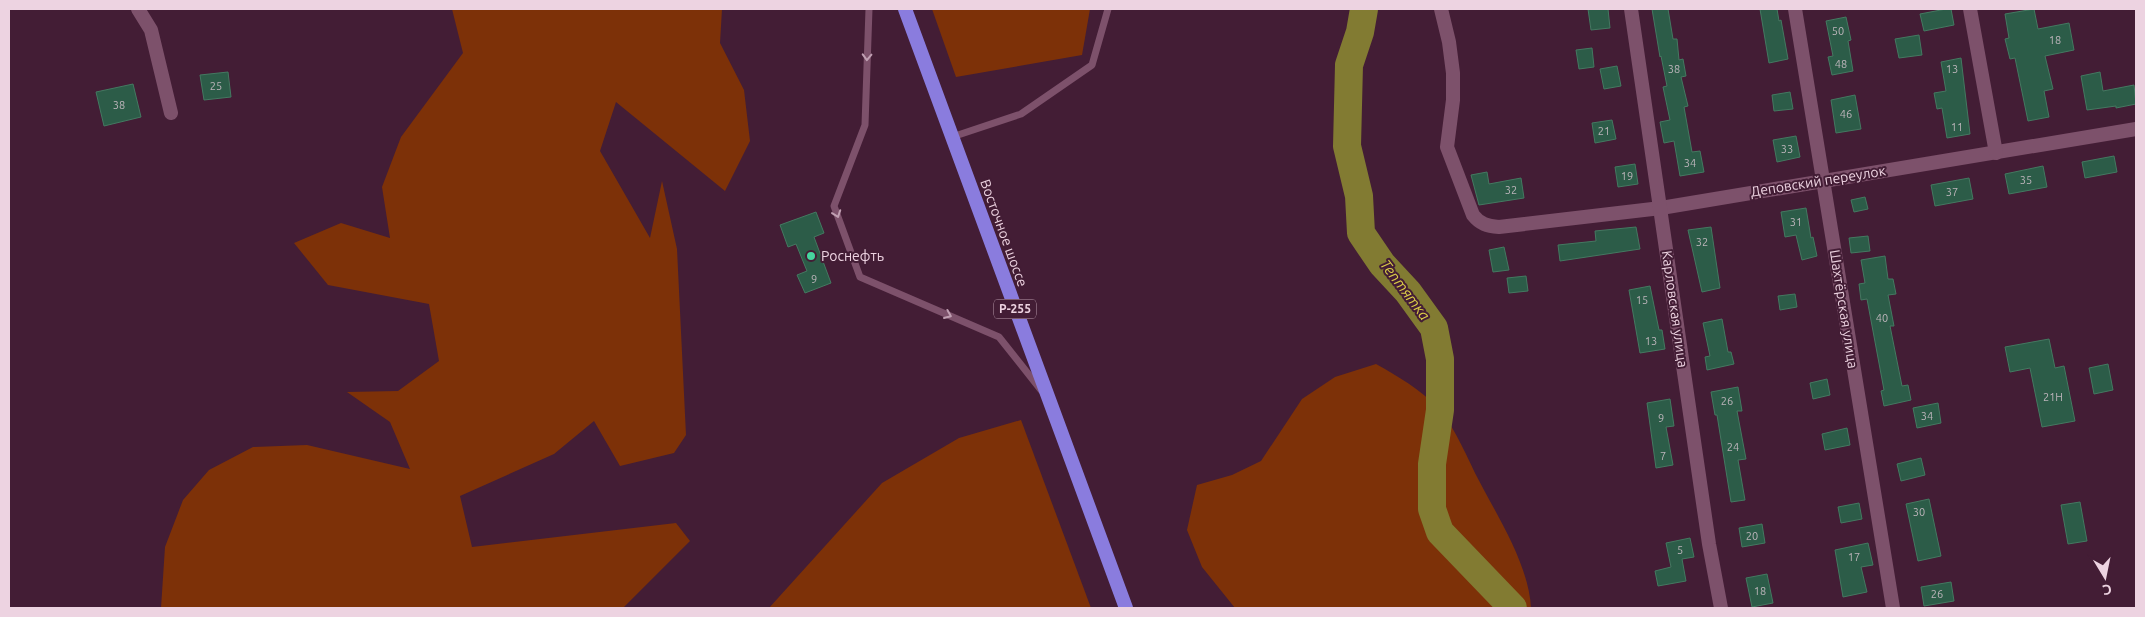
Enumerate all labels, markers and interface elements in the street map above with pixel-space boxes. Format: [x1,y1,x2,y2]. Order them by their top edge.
house number: 50 [1832,25,1844,37]
house number: 18 [2049,34,2061,46]
one-way arrow [862,54,873,62]
house number: 48 [1835,58,1847,70]
house number: 38 [1668,63,1680,75]
house number: 13 [1946,63,1958,75]
house number: 25 [210,80,222,92]
house number: 38 [113,99,125,111]
house number: 46 [1840,108,1852,120]
house number: 11 [1951,121,1963,133]
house number: 21 [1598,125,1610,137]
house number: 33 [1781,143,1793,155]
house number: 34 [1684,157,1696,169]
street label: Деповский переулок [1749,162,1887,200]
house number: 19 [1621,170,1633,182]
house number: 35 [2020,174,2032,186]
street label: Восточное шоссе [977,177,1031,289]
house number: 32 [1505,184,1517,196]
house number: 37 [1946,186,1958,198]
one-way arrow [831,209,841,218]
house number: 31 [1790,216,1802,228]
house number: 32 [1696,236,1708,248]
place label: Роснефть [821,248,884,264]
street label: Шахтёрская улица [1827,248,1861,370]
street label: Карловская улица [1659,249,1691,369]
marker: Роснефть [805,250,817,262]
water label: Тептятка [1377,256,1434,323]
house number: 9 [811,273,817,285]
house number: 15 [1636,294,1648,306]
road number: Р-255 [994,300,1036,318]
one-way arrow [943,309,951,319]
house number: 40 [1876,312,1888,324]
house number: 13 [1645,335,1657,347]
house number: 21Н [2043,391,2063,403]
house number: 26 [1721,395,1733,407]
house number: 34 [1921,410,1933,422]
house number: 9 [1658,412,1664,424]
house number: 24 [1727,441,1739,453]
house number: 7 [1660,450,1666,462]
house number: 30 [1913,506,1925,518]
house number: 20 [1746,530,1758,542]
house number: 5 [1677,544,1683,556]
house number: 17 [1848,551,1860,563]
north arrow [2080,552,2130,602]
text: С [2101,581,2113,598]
house number: 18 [1754,585,1766,597]
house number: 26 [1931,588,1943,600]

